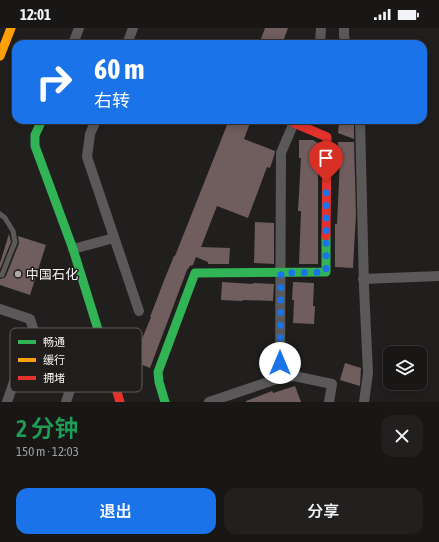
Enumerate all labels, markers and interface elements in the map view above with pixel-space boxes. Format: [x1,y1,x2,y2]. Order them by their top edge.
text: 12:01 [20,6,51,23]
text: 60 m [94,53,144,85]
icon: right [28,56,80,108]
text: 右转 [94,90,130,111]
pin [309,141,343,182]
icon: arrive [315,147,337,169]
place label: 中国石化 [26,267,78,282]
marker: 中国石化 [13,269,23,279]
legend [10,328,142,392]
text: 畅通 [43,336,65,348]
position arrow [259,342,301,384]
map controls [383,346,427,390]
button: layers [383,346,427,390]
text: 缓行 [43,354,65,366]
text: 拥堵 [43,372,65,384]
text: 2 分钟 [16,415,79,442]
button: close [381,415,423,457]
text: 150 m · 12:03 [16,444,79,459]
button: 退出 [16,488,216,534]
button: 分享 [224,488,423,534]

